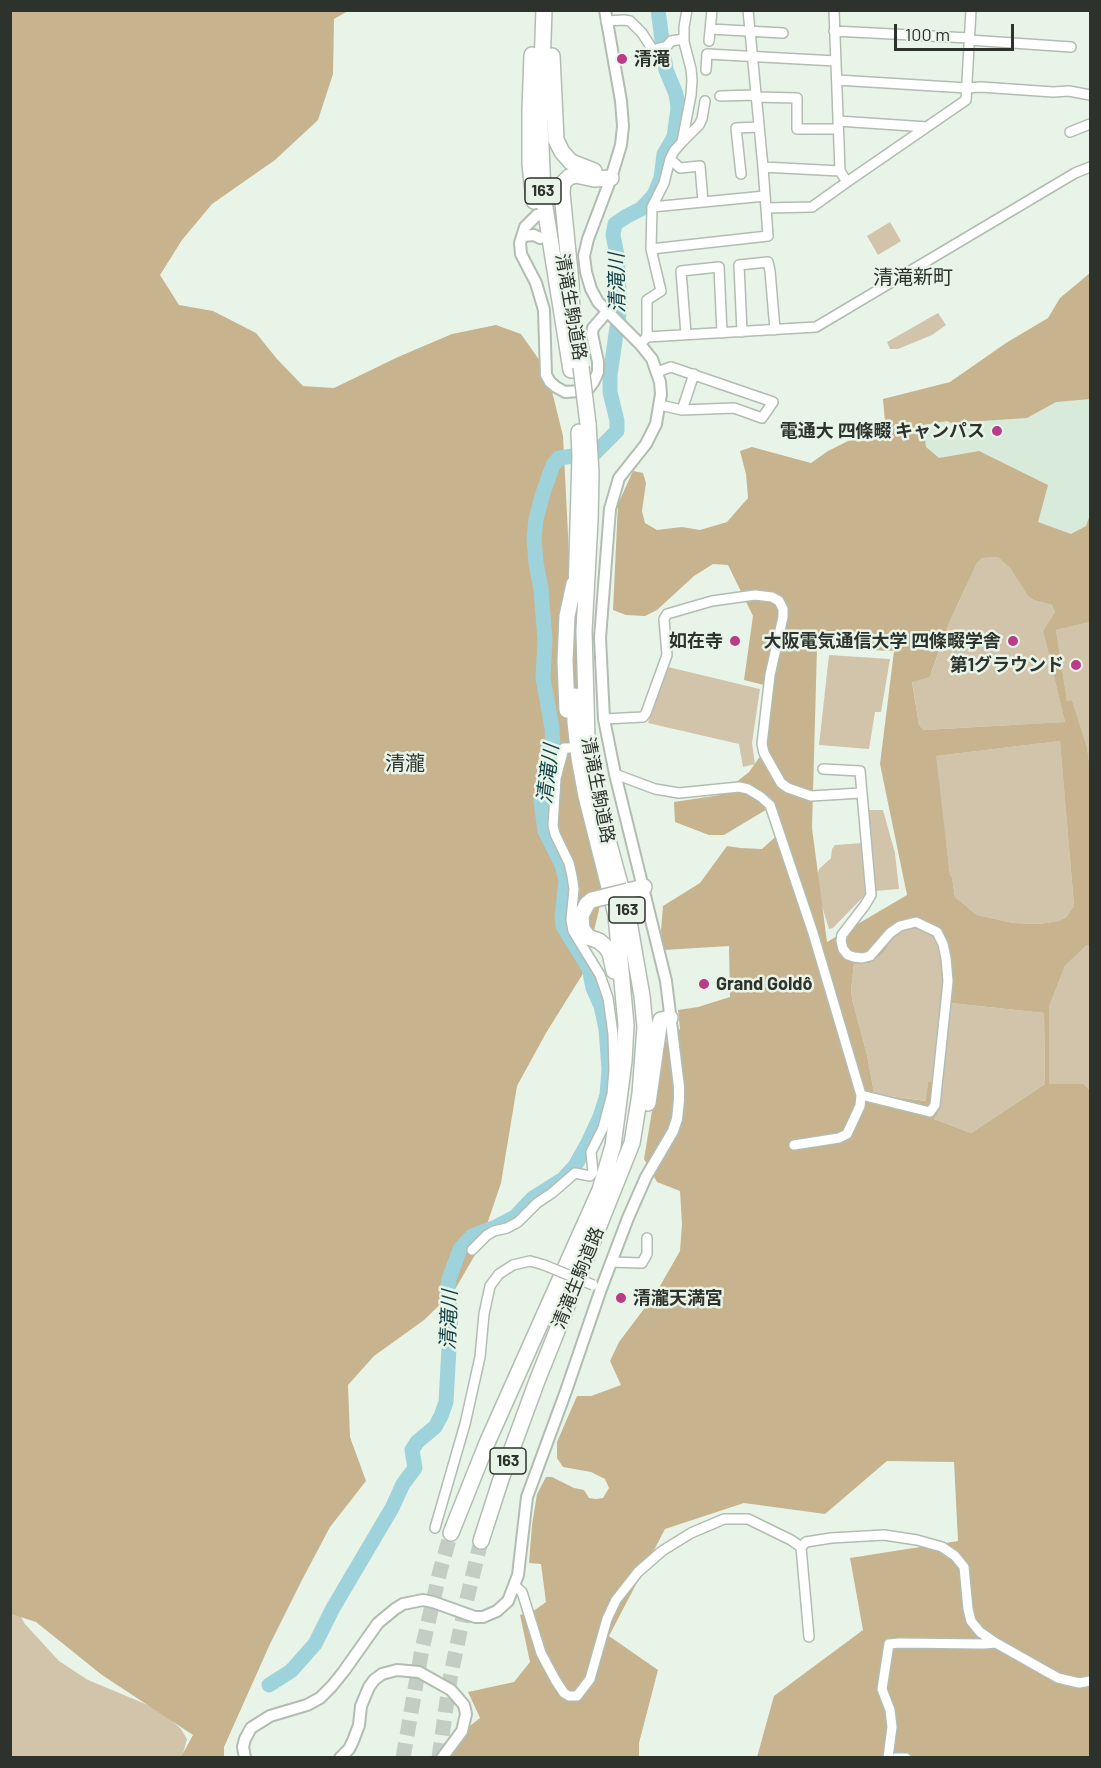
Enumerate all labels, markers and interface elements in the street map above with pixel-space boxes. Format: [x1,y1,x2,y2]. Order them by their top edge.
scale bar [897,12,1017,50]
text: 100 m [905,23,950,45]
place label: 清滝 [634,48,670,70]
marker: 清滝 [615,52,629,66]
road number: 163 [525,178,561,204]
street label: 清滝生駒道路 [551,252,591,362]
water label: 清滝川 [604,253,630,313]
district label: 清滝新町 [873,265,953,289]
place label: 電通大 四條畷 キャンパス [780,420,985,442]
marker: 電通大 四條畷 キャンパス [990,424,1004,438]
place label: 如在寺 [669,630,723,652]
place label: 大阪電気通信大学 四條畷学舎 [763,630,1001,652]
marker: 如在寺 [728,634,742,648]
marker: 大阪電気通信大学 四條畷学舎 [1006,634,1020,648]
place label: 第1グラウンド [950,654,1064,676]
marker: 第1グラウンド [1069,658,1083,672]
street label: 清滝生駒道路 [577,735,619,845]
water label: 清滝川 [532,743,564,805]
district label: 清瀧 [385,751,425,775]
road number: 163 [609,897,645,923]
place label: Grand Goldô [716,973,812,995]
marker: Grand Goldô [697,977,711,991]
street label: 清滝生駒道路 [548,1224,608,1332]
place label: 清瀧天満宮 [633,1287,723,1309]
water label: 清滝川 [436,1290,462,1350]
marker: 清瀧天満宮 [614,1291,628,1305]
road number: 163 [490,1448,526,1474]

